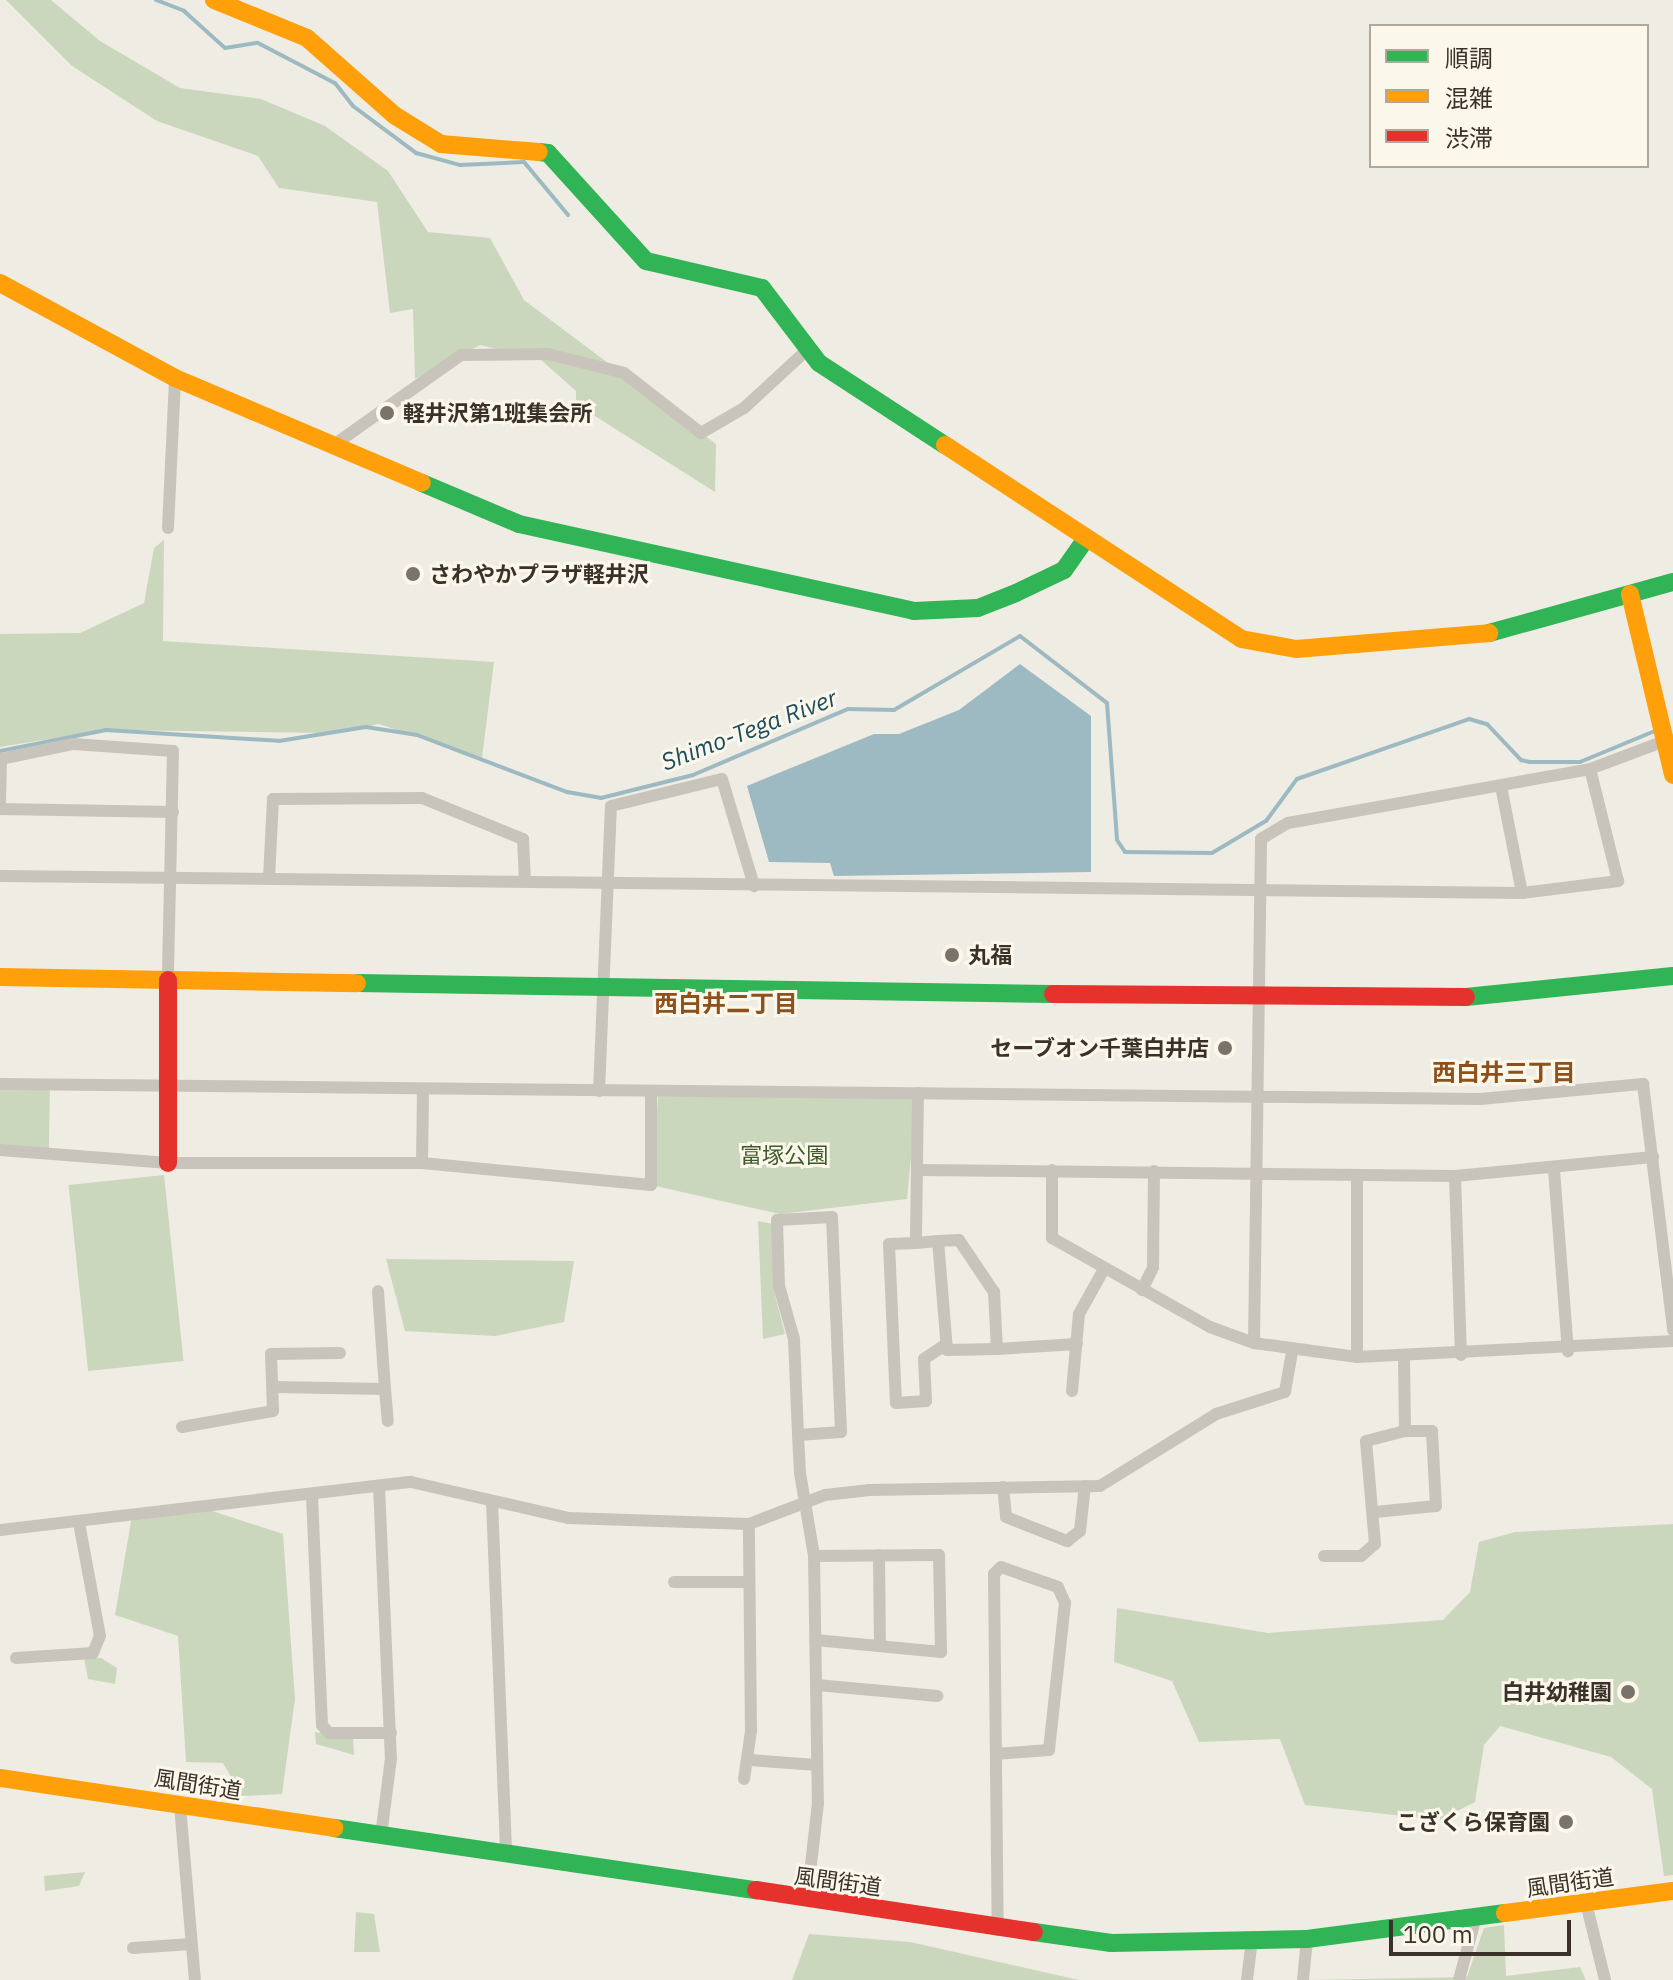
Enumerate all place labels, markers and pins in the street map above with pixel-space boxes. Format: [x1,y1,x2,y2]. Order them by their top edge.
place label: 軽井沢第1班集会所 [403,400,592,426]
marker: 軽井沢第1班集会所 [378,404,396,422]
place label: さわやかプラザ軽井沢 [429,561,649,587]
marker: さわやかプラザ軽井沢 [404,565,422,583]
place label: 丸福 [968,942,1012,968]
marker: 丸福 [943,946,961,964]
place label: セーブオン千葉白井店 [989,1035,1209,1061]
marker: セーブオン千葉白井店 [1216,1039,1234,1057]
place label: 白井幼稚園 [1502,1679,1612,1705]
marker: 白井幼稚園 [1619,1683,1637,1701]
place label: こざくら保育園 [1396,1809,1550,1835]
marker: こざくら保育園 [1557,1813,1575,1831]

